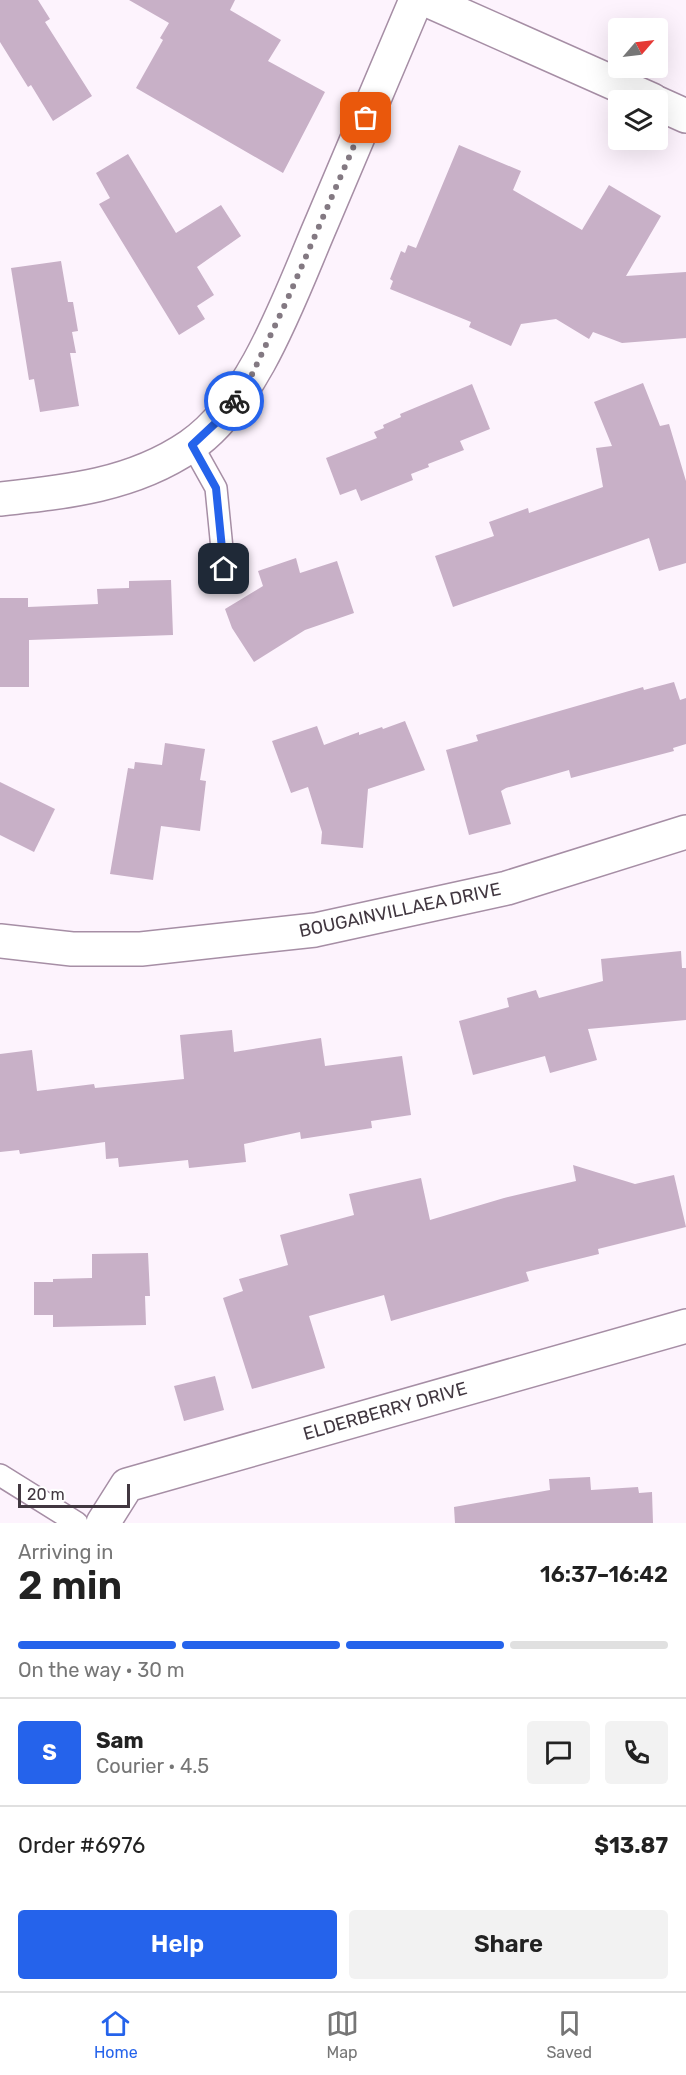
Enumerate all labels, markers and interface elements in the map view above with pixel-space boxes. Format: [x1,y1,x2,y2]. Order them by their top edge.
north arrow [608,18,668,78]
map controls [608,18,668,150]
button: layers [608,90,668,150]
pin [340,92,391,143]
icon: bag [349,101,382,134]
courier [204,371,264,431]
icon: bike [218,385,251,418]
pin [198,543,249,594]
icon: home [207,552,240,585]
street label: BOUGAINVILLAEA DRIVE [297,878,503,942]
street label: ELDERBERRY DRIVE [300,1377,470,1445]
scale bar [18,1481,130,1508]
text: 20 m [27,1485,65,1504]
text: Arriving in [18,1540,113,1564]
text: 16:37–16:42 [540,1561,668,1588]
text: 2 min [18,1563,122,1609]
text: On the way · 30 m [18,1658,185,1682]
button: chat [527,1721,590,1784]
button: phone [605,1721,668,1784]
text: Sam [96,1727,144,1754]
text: S [42,1739,57,1766]
text: Courier · 4.5 [96,1754,209,1778]
text: Order #6976 [18,1832,145,1859]
text: $13.87 [594,1832,668,1859]
button: Help [18,1910,337,1979]
button: Share [349,1910,668,1979]
tab: Home [94,2007,138,2062]
tab: Map [326,2007,359,2062]
tab: Saved [546,2007,592,2062]

